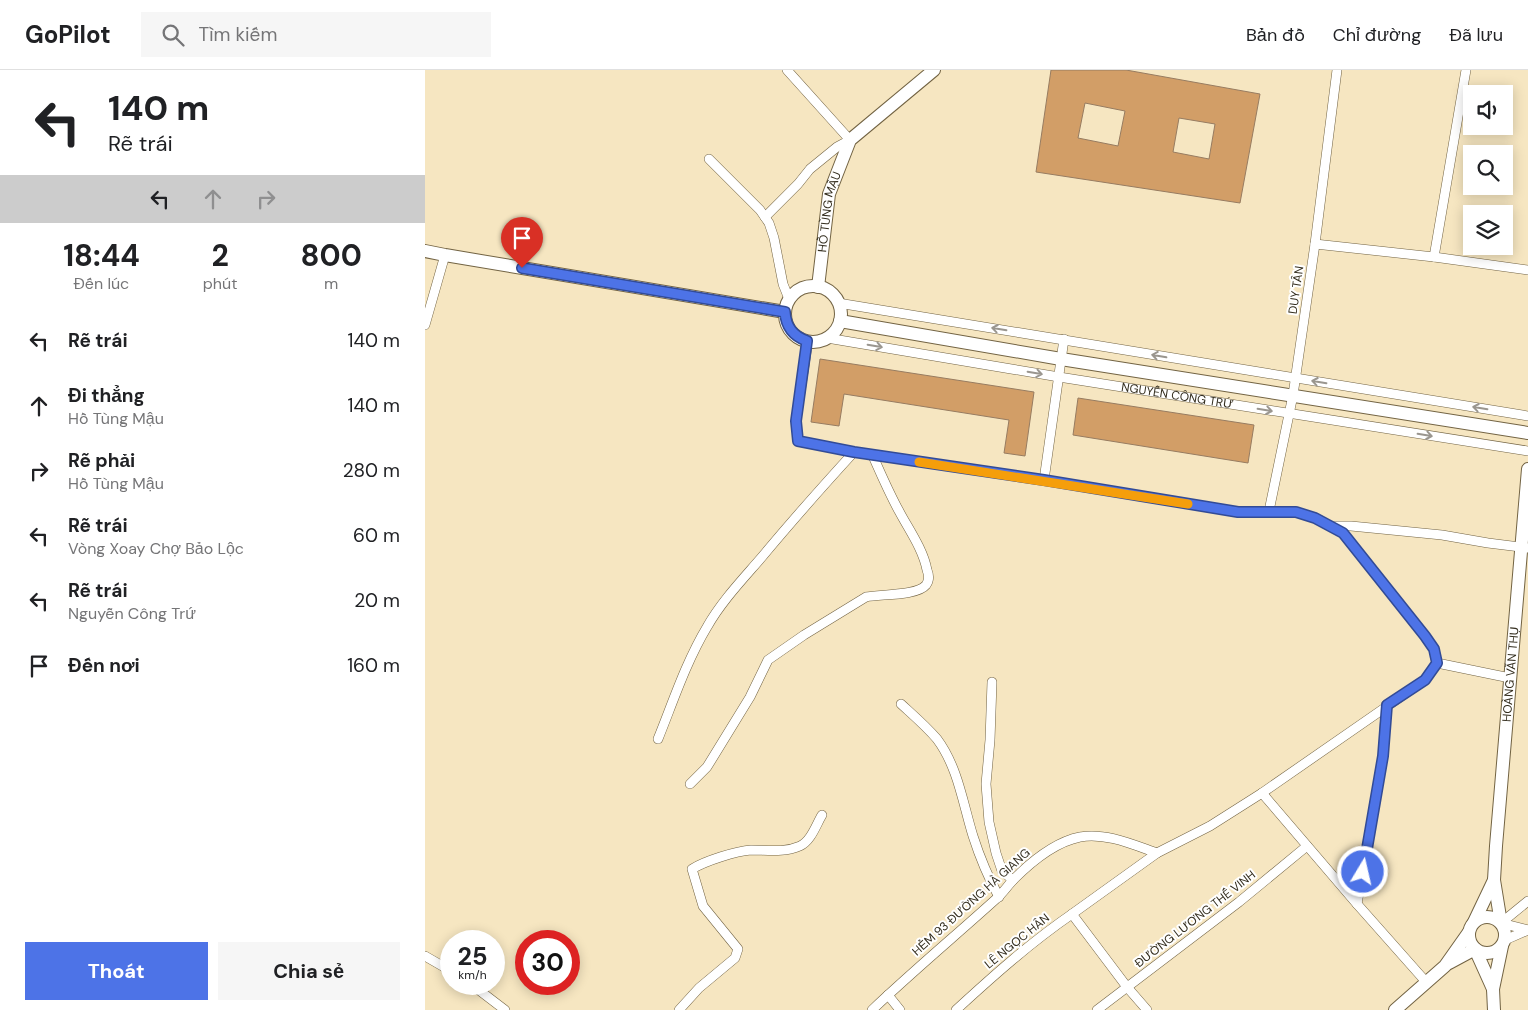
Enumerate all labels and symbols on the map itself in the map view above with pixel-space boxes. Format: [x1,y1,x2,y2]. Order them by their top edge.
street label: HỒ TÙNG MẬU [814,169,845,253]
pin [501,217,543,268]
street label: DUY TÂN [1285,265,1307,315]
one-way arrow [991,324,1007,334]
one-way arrow [867,341,883,351]
one-way arrow [1151,350,1167,360]
one-way arrow [1027,368,1043,378]
one-way arrow [1312,377,1328,387]
street label: NGUYỄN CÔNG TRỨ [1120,379,1234,412]
one-way arrow [1472,403,1488,413]
one-way arrow [1256,406,1272,416]
one-way arrow [1417,431,1433,441]
street label: HOÀNG VĂN THỤ [1499,626,1523,722]
street label: HẺM 93 ĐƯỜNG HÀ GIANG [909,845,1033,959]
position arrow [1336,845,1388,897]
street label: ĐƯỜNG LƯƠNG THẾ VINH [1131,867,1259,971]
street label: LÊ NGỌC HÂN [981,910,1053,972]
speed limit sign: 30 [515,930,580,995]

